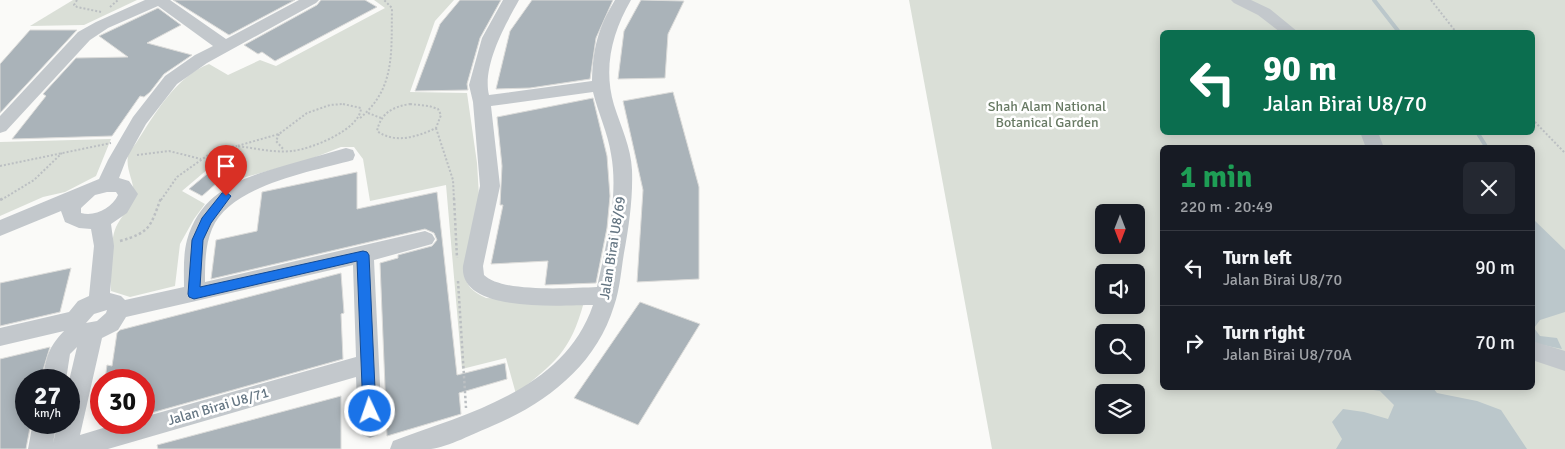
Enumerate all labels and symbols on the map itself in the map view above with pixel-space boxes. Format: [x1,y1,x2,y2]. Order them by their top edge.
park label: Shah Alam National Botanical Garden [988,98,1106,131]
pin [205,145,247,196]
street label: Jalan Birai U8/69 [596,195,629,301]
north arrow [1095,204,1145,254]
speed limit sign: 30 [90,369,155,434]
street label: Jalan Birai U8/71 [166,384,271,429]
position arrow [343,384,395,436]

